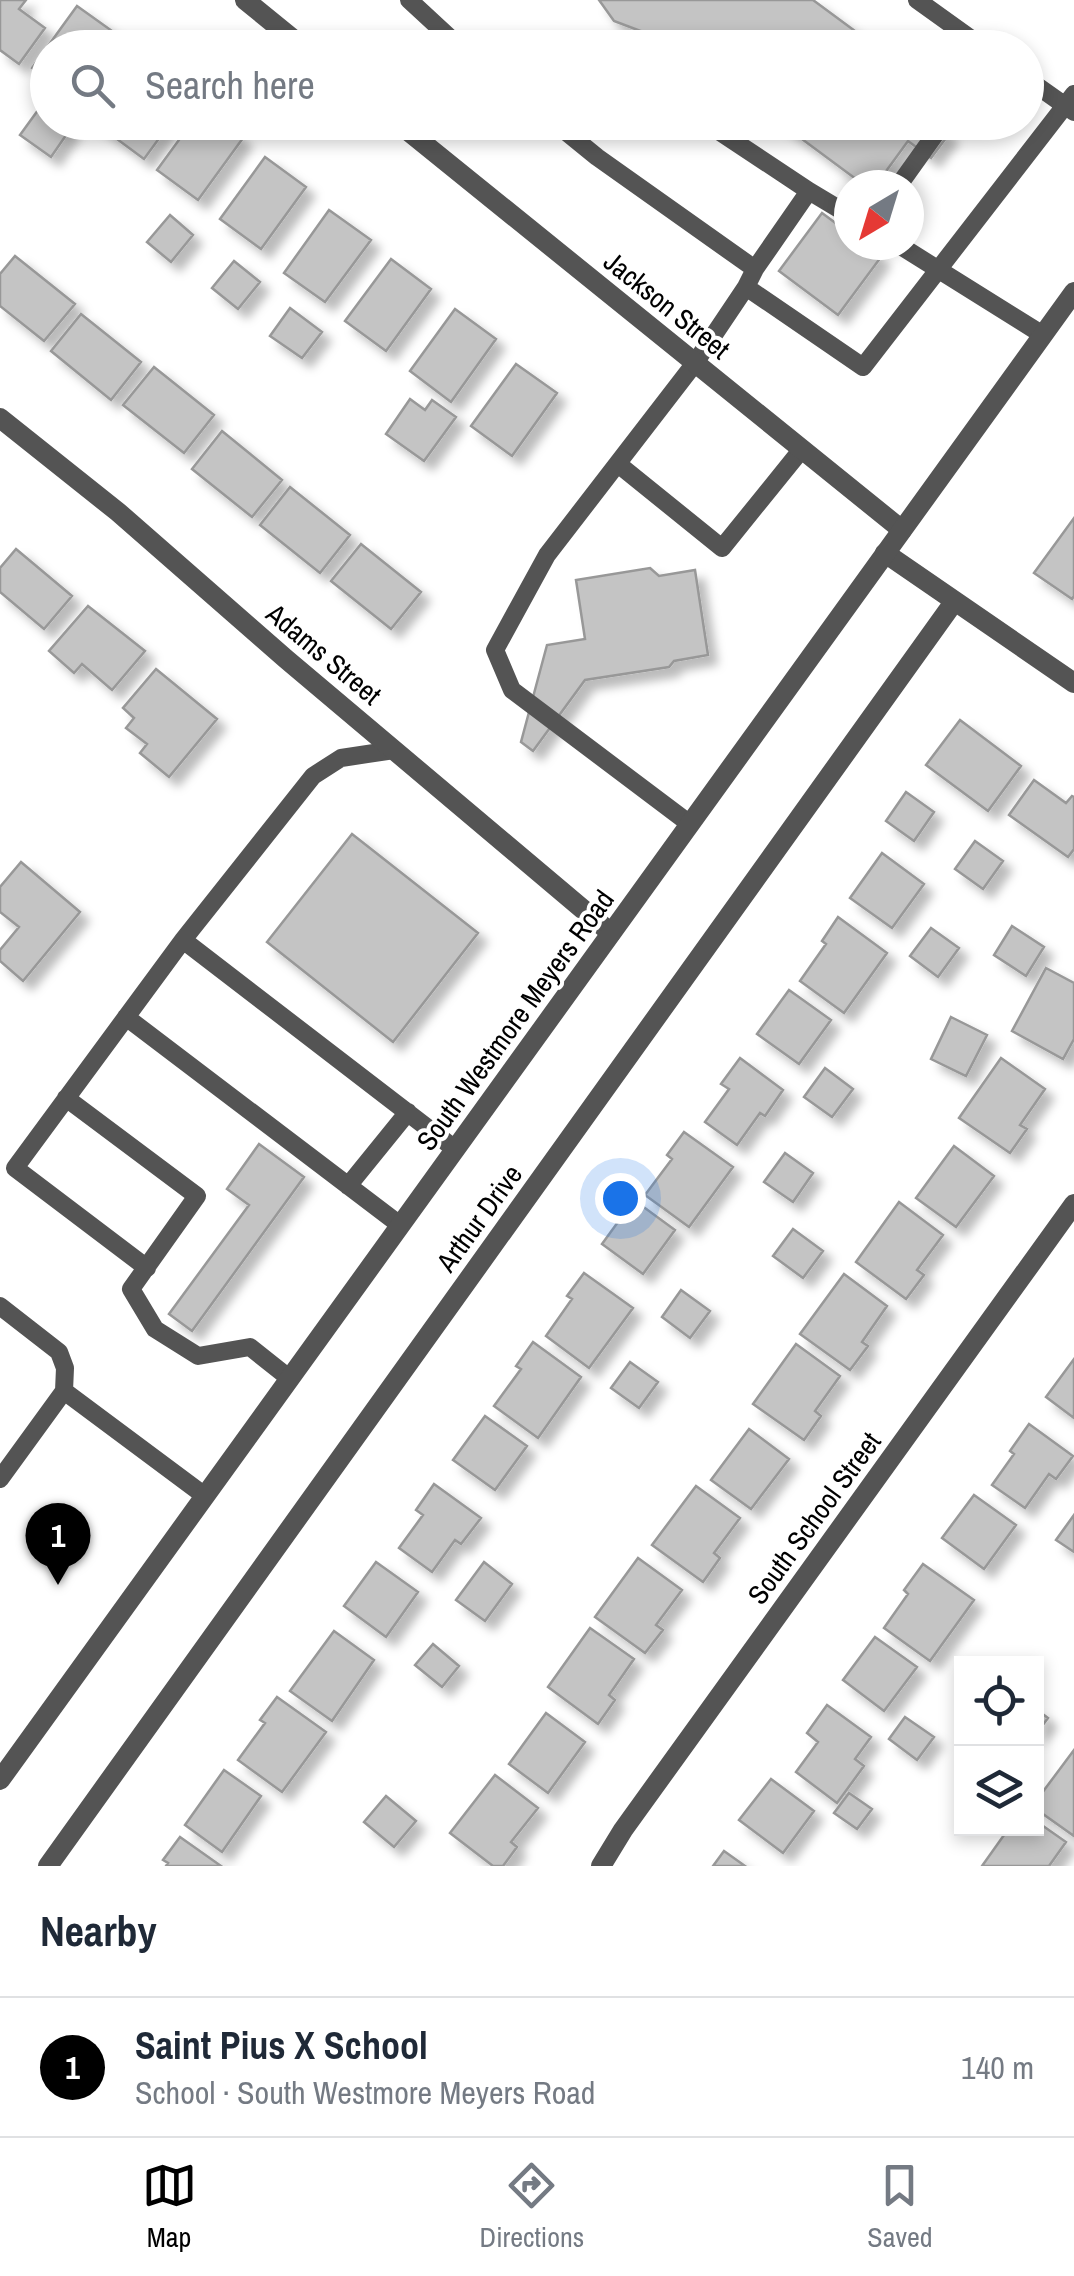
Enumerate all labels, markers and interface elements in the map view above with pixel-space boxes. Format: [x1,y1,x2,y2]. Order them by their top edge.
search box [30,30,1044,140]
icon: search [65,58,120,113]
text: Search here [145,60,315,111]
north arrow [834,170,924,260]
street label: Jackson Street [596,242,738,368]
street label: Adams Street [258,594,389,713]
street label: South Westmore Meyers Road [407,882,623,1158]
street label: Arthur Drive [427,1157,531,1280]
your location [595,1173,646,1224]
street label: South School Street [739,1424,889,1612]
pin: 1 [26,1502,90,1585]
map controls [954,1656,1044,1836]
button: locate [954,1656,1044,1746]
button: layers [954,1746,1044,1836]
text: Nearby [40,1903,157,1959]
text: Saint Pius X School [135,2020,428,2071]
text: 1 [65,2046,80,2089]
text: 140 m [961,2046,1034,2089]
text: School · South Westmore Meyers Road [135,2071,595,2114]
tab: Map [142,2158,197,2256]
tab: Directions [480,2158,584,2256]
tab: Saved [867,2158,932,2256]

